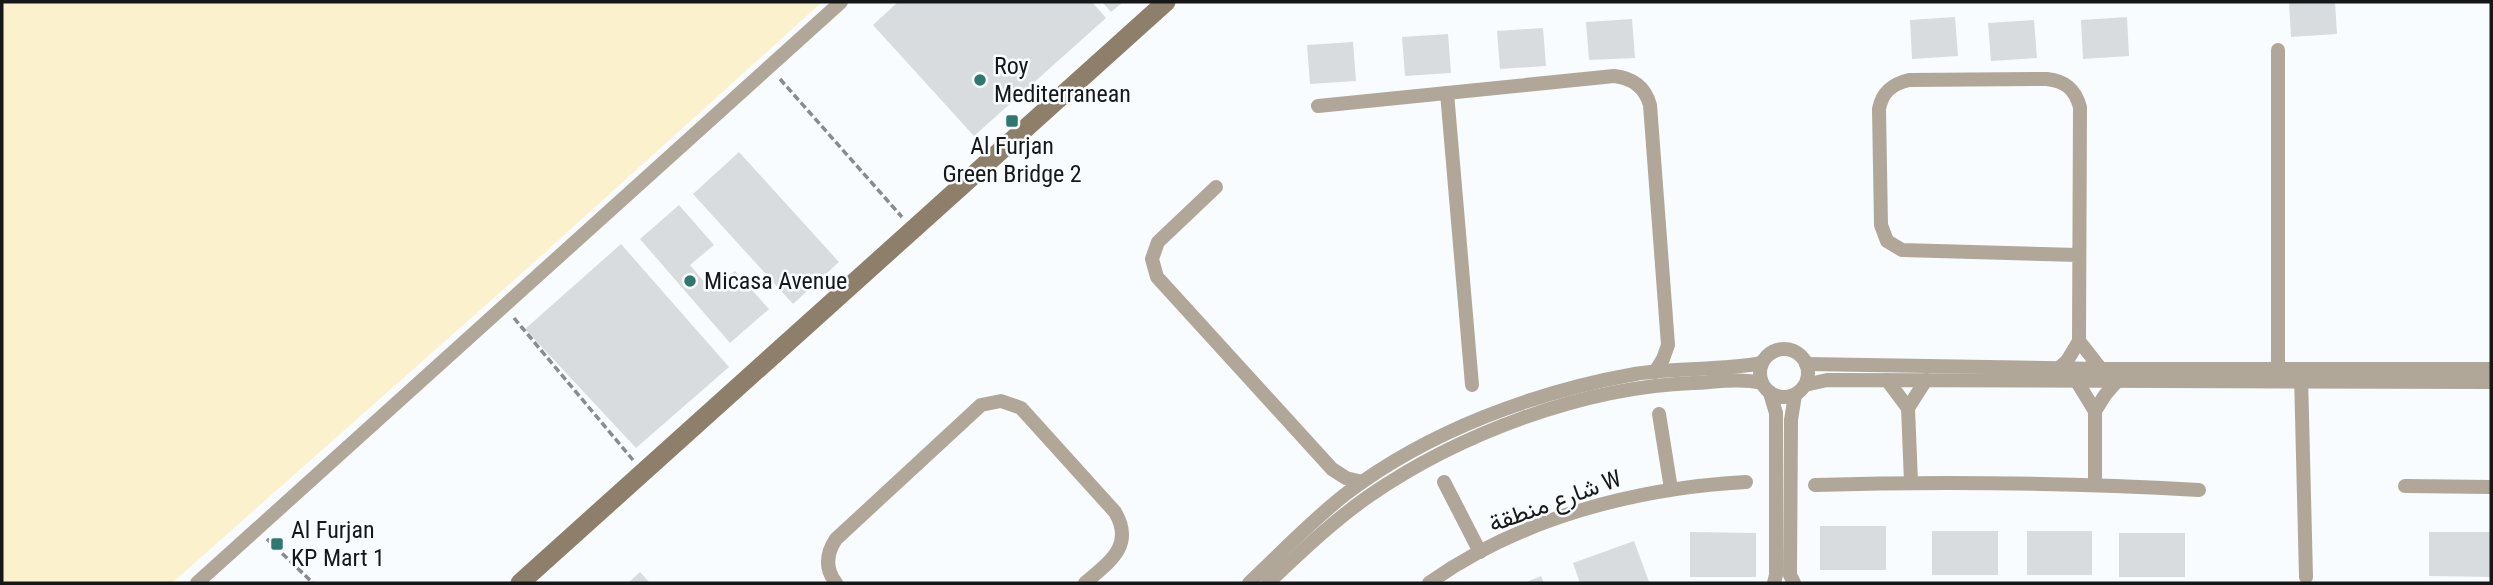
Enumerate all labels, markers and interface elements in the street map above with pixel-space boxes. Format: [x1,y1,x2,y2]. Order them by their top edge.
place label: Roy Mediterranean [994,52,1131,108]
marker: Roy Mediterranean [972,72,988,88]
marker: Al Furjan Green Bridge 2 [1004,113,1020,129]
place label: Al Furjan Green Bridge 2 [942,132,1082,188]
place label: Micasa Avenue [704,267,847,295]
marker: Micasa Avenue [682,273,698,289]
street label: شارع منطقة W [1485,464,1626,540]
place label: Al Furjan KP Mart 1 [291,516,385,572]
marker: Al Furjan KP Mart 1 [269,536,285,552]

